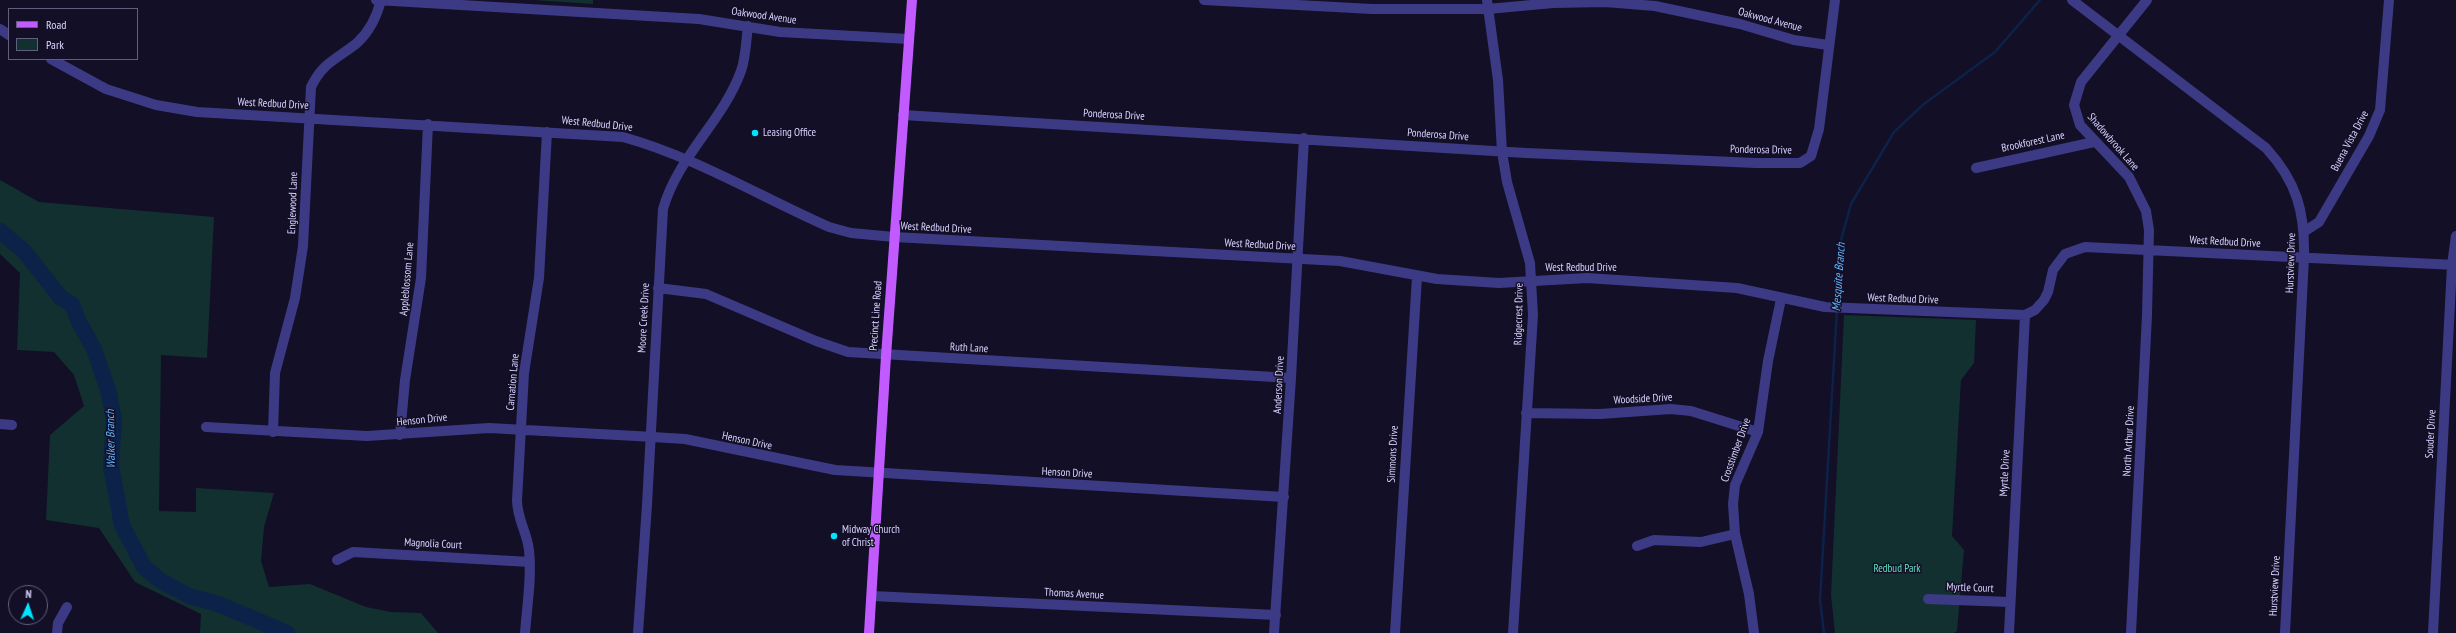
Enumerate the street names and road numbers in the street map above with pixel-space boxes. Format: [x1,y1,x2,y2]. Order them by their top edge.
street label: Oakwood Avenue [731,5,797,27]
street label: Oakwood Avenue [1737,5,1803,35]
street label: West Redbud Drive [237,96,309,112]
street label: Ponderosa Drive [1083,107,1145,123]
street label: Buena Vista Drive [2328,108,2372,174]
street label: Shadowbrook Lane [2084,111,2142,173]
street label: West Redbud Drive [561,114,633,134]
street label: Ponderosa Drive [1407,126,1469,144]
street label: Brookforest Lane [2000,129,2066,155]
street label: Ponderosa Drive [1730,143,1792,157]
street label: Englewood Lane [285,172,301,234]
street label: West Redbud Drive [900,220,972,236]
street label: Hurstview Drive [2283,233,2299,293]
street label: West Redbud Drive [2189,234,2261,250]
street label: West Redbud Drive [1224,237,1296,253]
street label: Appleblossom Lane [397,242,417,316]
street label: West Redbud Drive [1545,261,1617,275]
street label: Precinct Line Road [867,281,885,351]
street label: Moore Creek Drive [636,283,652,353]
street label: Ridgecrest Drive [1512,283,1526,345]
street label: West Redbud Drive [1867,291,1939,307]
street label: Ruth Lane [949,340,989,356]
street label: Carnation Lane [504,353,522,411]
street label: Anderson Drive [1271,356,1287,414]
street label: Woodside Drive [1613,391,1673,407]
street label: North Arthur Drive [2121,405,2137,477]
street label: Souder Drive [2423,409,2439,459]
street label: Henson Drive [396,411,448,429]
street label: Crosstimber Drive [1718,416,1754,484]
street label: Simmons Drive [1385,425,1401,483]
street label: Henson Drive [721,429,773,453]
street label: Myrtle Drive [1997,449,2013,497]
street label: Henson Drive [1041,465,1093,481]
street label: Magnolia Court [404,536,462,552]
street label: Hurstview Drive [2267,556,2283,616]
street label: Myrtle Court [1946,581,1994,595]
street label: Thomas Avenue [1044,586,1104,602]

